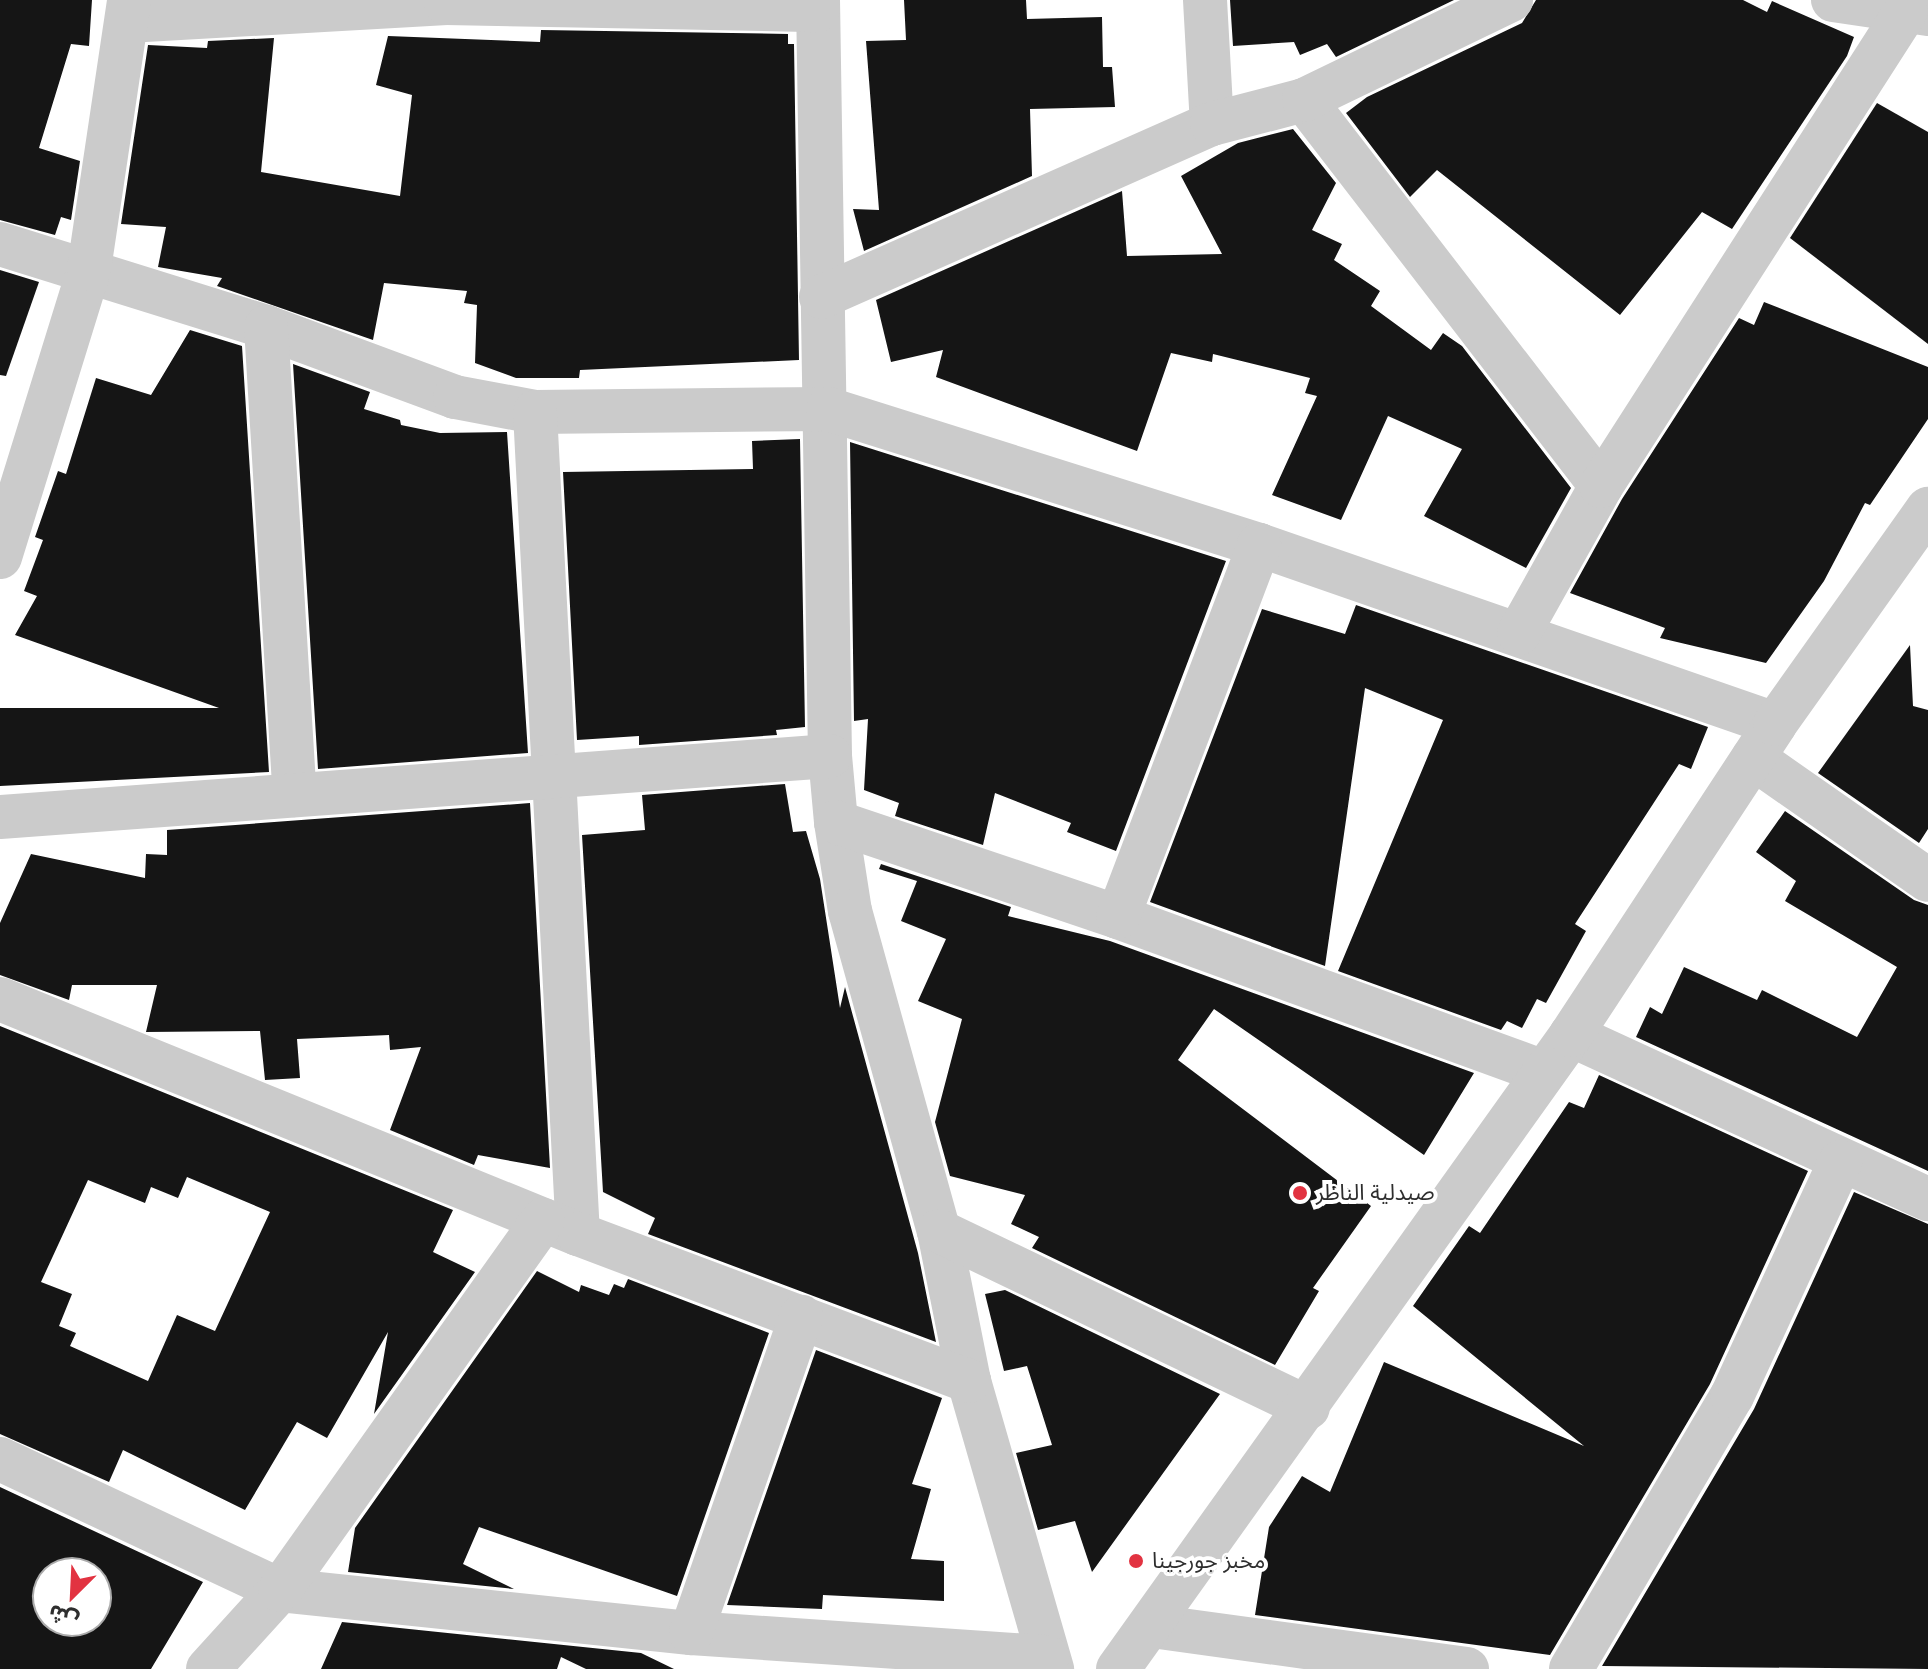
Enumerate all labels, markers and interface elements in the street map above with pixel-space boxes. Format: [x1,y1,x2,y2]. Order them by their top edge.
place label: صيدلية الناظر [1316,1180,1435,1206]
marker: صيدلية الناظر [1291,1184,1309,1202]
place label: مخبز جورجينا [1152,1548,1265,1574]
marker: مخبز جورجينا [1127,1552,1145,1570]
north arrow [32,1557,112,1637]
text: ش [44,1598,83,1636]

